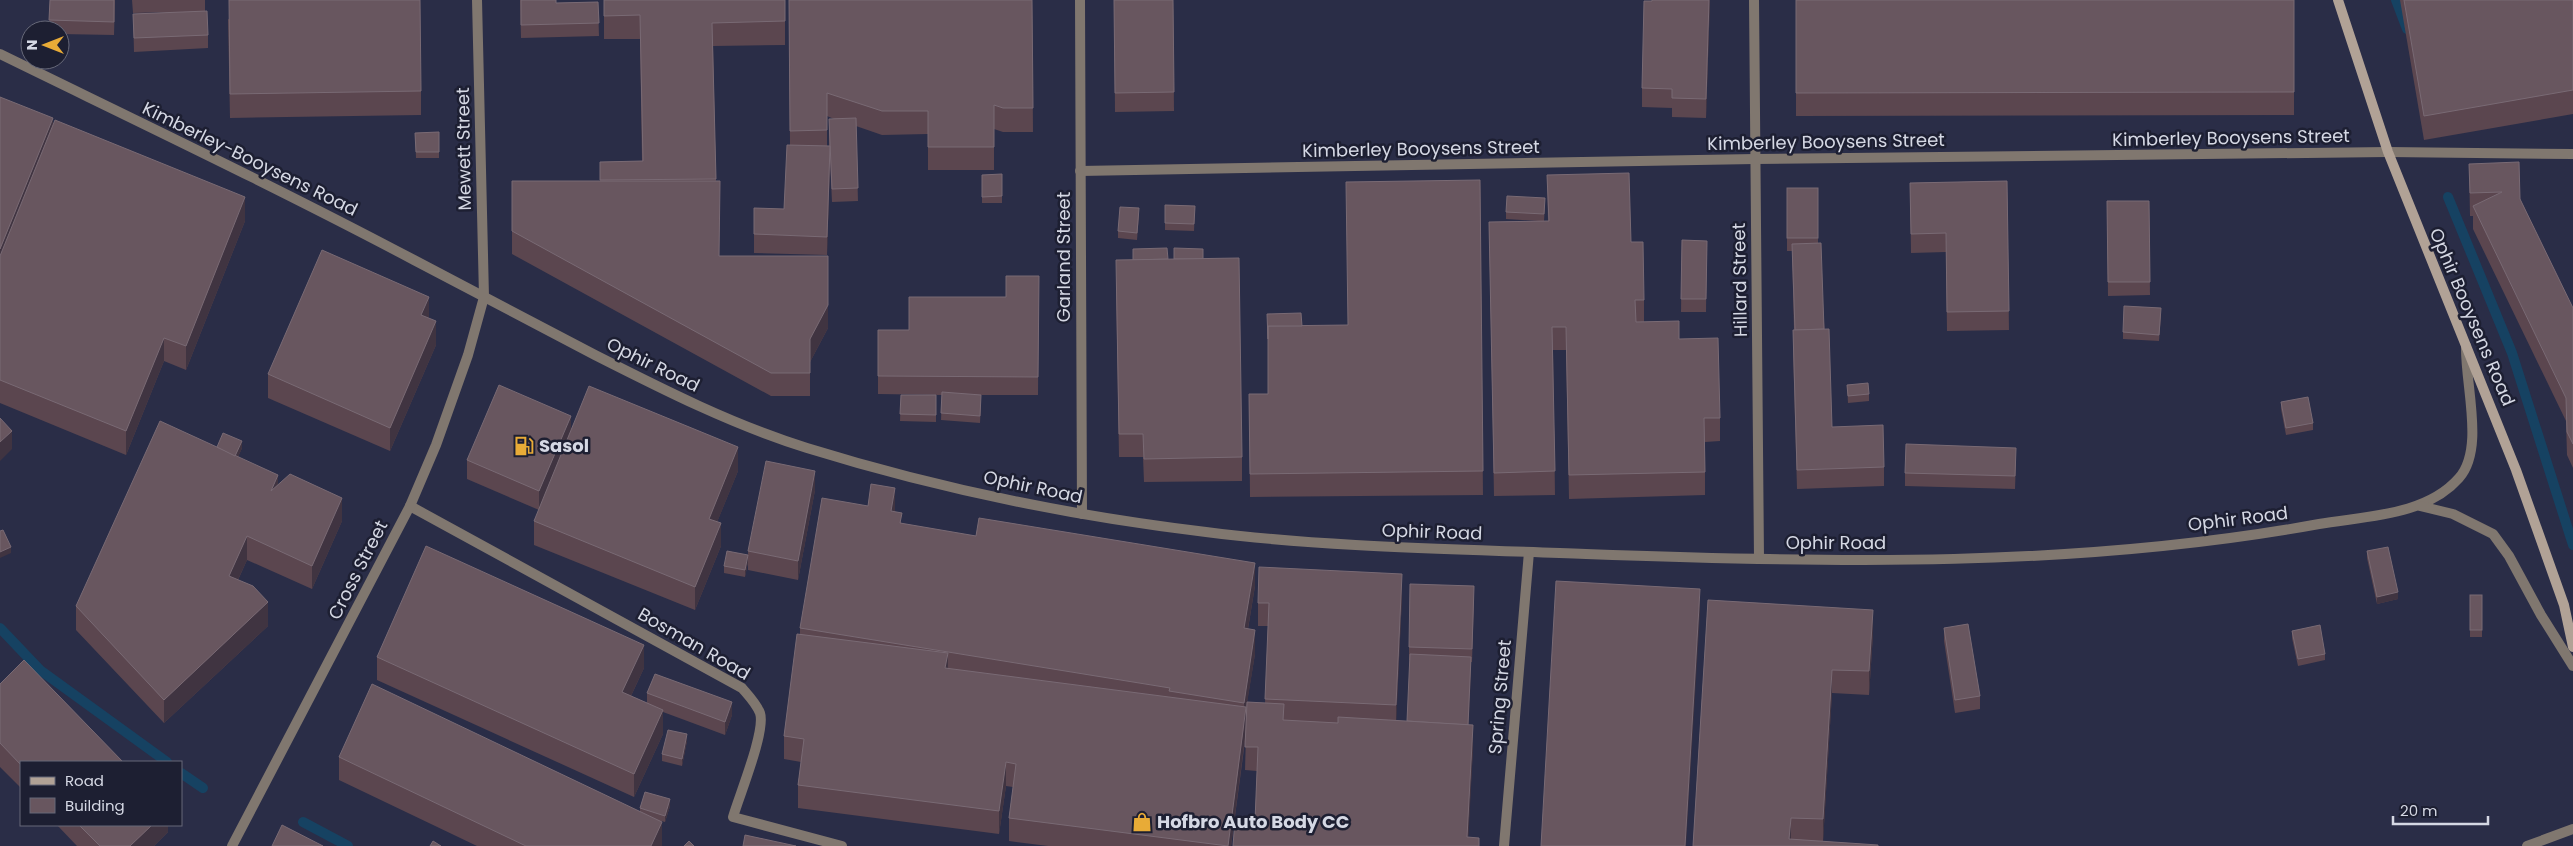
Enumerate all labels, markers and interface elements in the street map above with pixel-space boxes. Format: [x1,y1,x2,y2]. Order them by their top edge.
north arrow [20,20,70,70]
text: N [22,40,42,50]
street label: Mewett Street [450,87,477,211]
street label: Kimberley-Booysens Road [138,95,362,222]
street label: Kimberley Booysens Street [2112,123,2350,152]
street label: Kimberley Booysens Street [1707,127,1945,156]
street label: Kimberley Booysens Street [1302,134,1540,163]
street label: Garland Street [1051,192,1076,322]
street label: Hillard Street [1726,223,1753,337]
street label: Ophir Booysens Road [2424,224,2521,410]
street label: Ophir Road [603,331,704,398]
place label: Sasol [539,433,589,458]
fuel station icon: Sasol [513,435,535,457]
street label: Ophir Road [981,464,1085,509]
street label: Ophir Road [2186,500,2289,537]
street label: Cross Street [322,516,393,624]
street label: Ophir Road [1381,517,1483,546]
street label: Ophir Road [1786,530,1886,555]
street label: Bosman Road [634,601,755,686]
street label: Spring Street [1482,639,1517,755]
legend [20,761,182,826]
text: Road [65,770,104,791]
scale bar [2393,794,2488,826]
text: Building [65,795,125,816]
text: 20 m [2400,800,2438,821]
place label: Hofbro Auto Body CC [1157,809,1349,834]
shop icon: Hofbro Auto Body CC [1131,811,1153,833]

